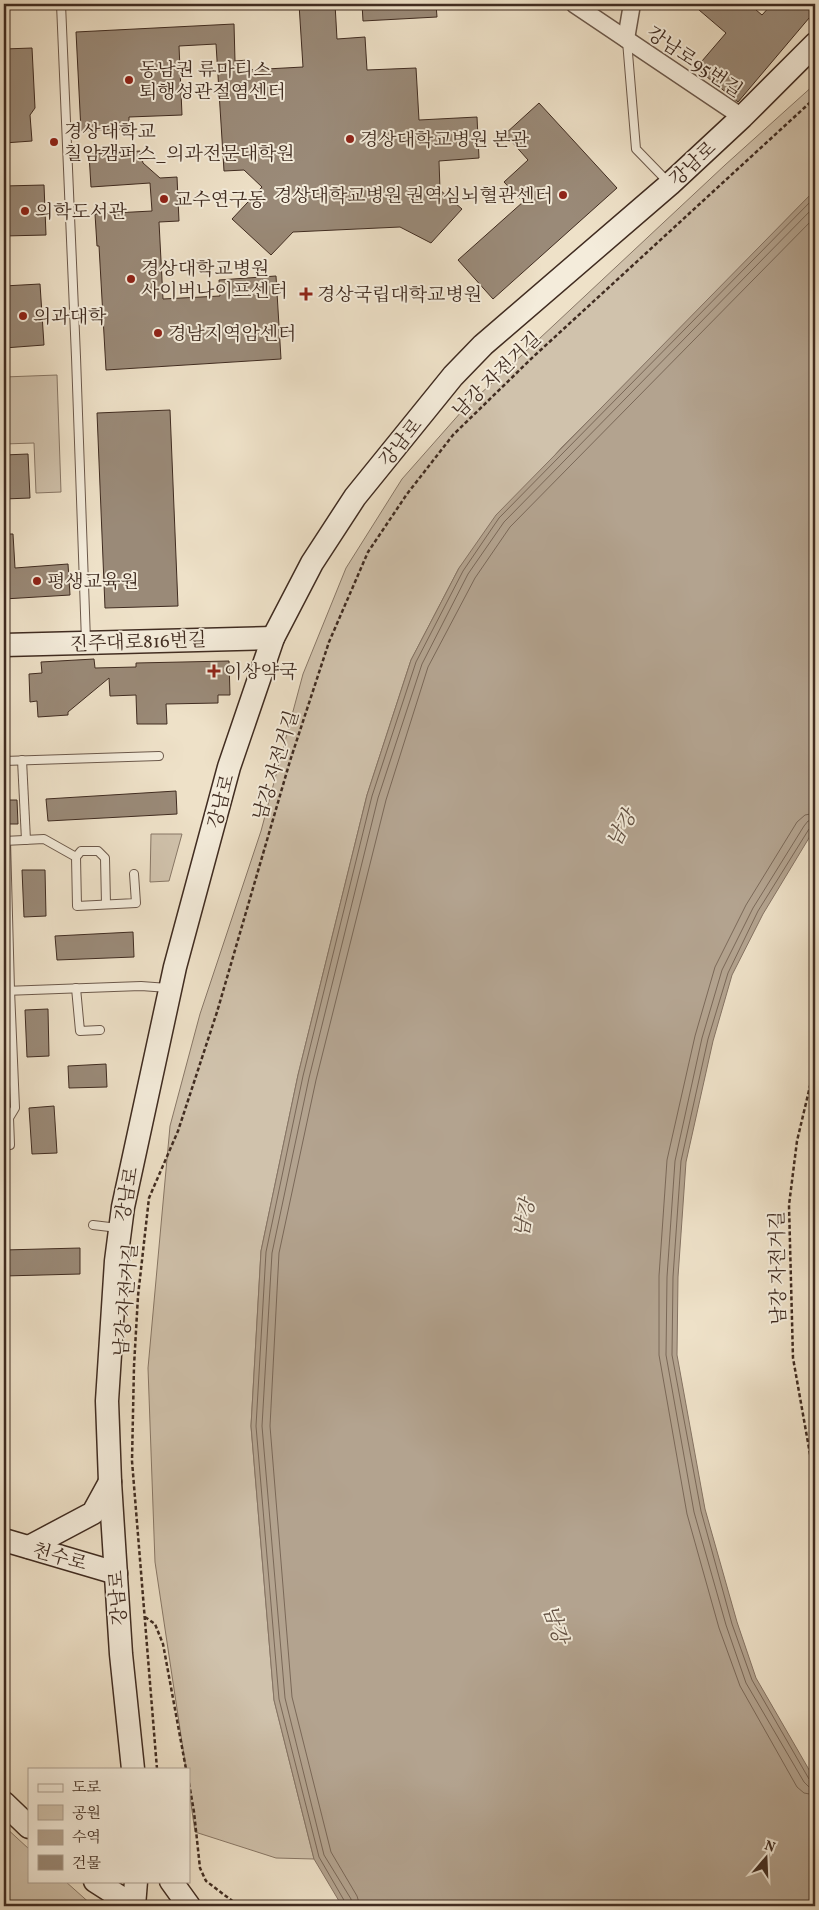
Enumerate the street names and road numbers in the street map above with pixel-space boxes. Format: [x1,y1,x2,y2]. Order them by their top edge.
street label: 강남로95번길 [641,21,747,104]
street label: 강남로 [664,136,722,193]
street label: 남강 자전거길 [447,327,547,424]
street label: 강남로 [374,414,429,473]
street label: 진주대로816번길 [69,628,207,658]
street label: 남강 자전거길 [248,707,306,824]
street label: 강남로 [202,772,242,831]
street label: 강남로 [110,1165,146,1224]
street label: 남강 자전거길 [765,1211,793,1325]
street label: 남강 자전거길 [109,1242,145,1358]
street label: 천수로 [29,1538,89,1578]
street label: 강남로 [104,1569,134,1626]

